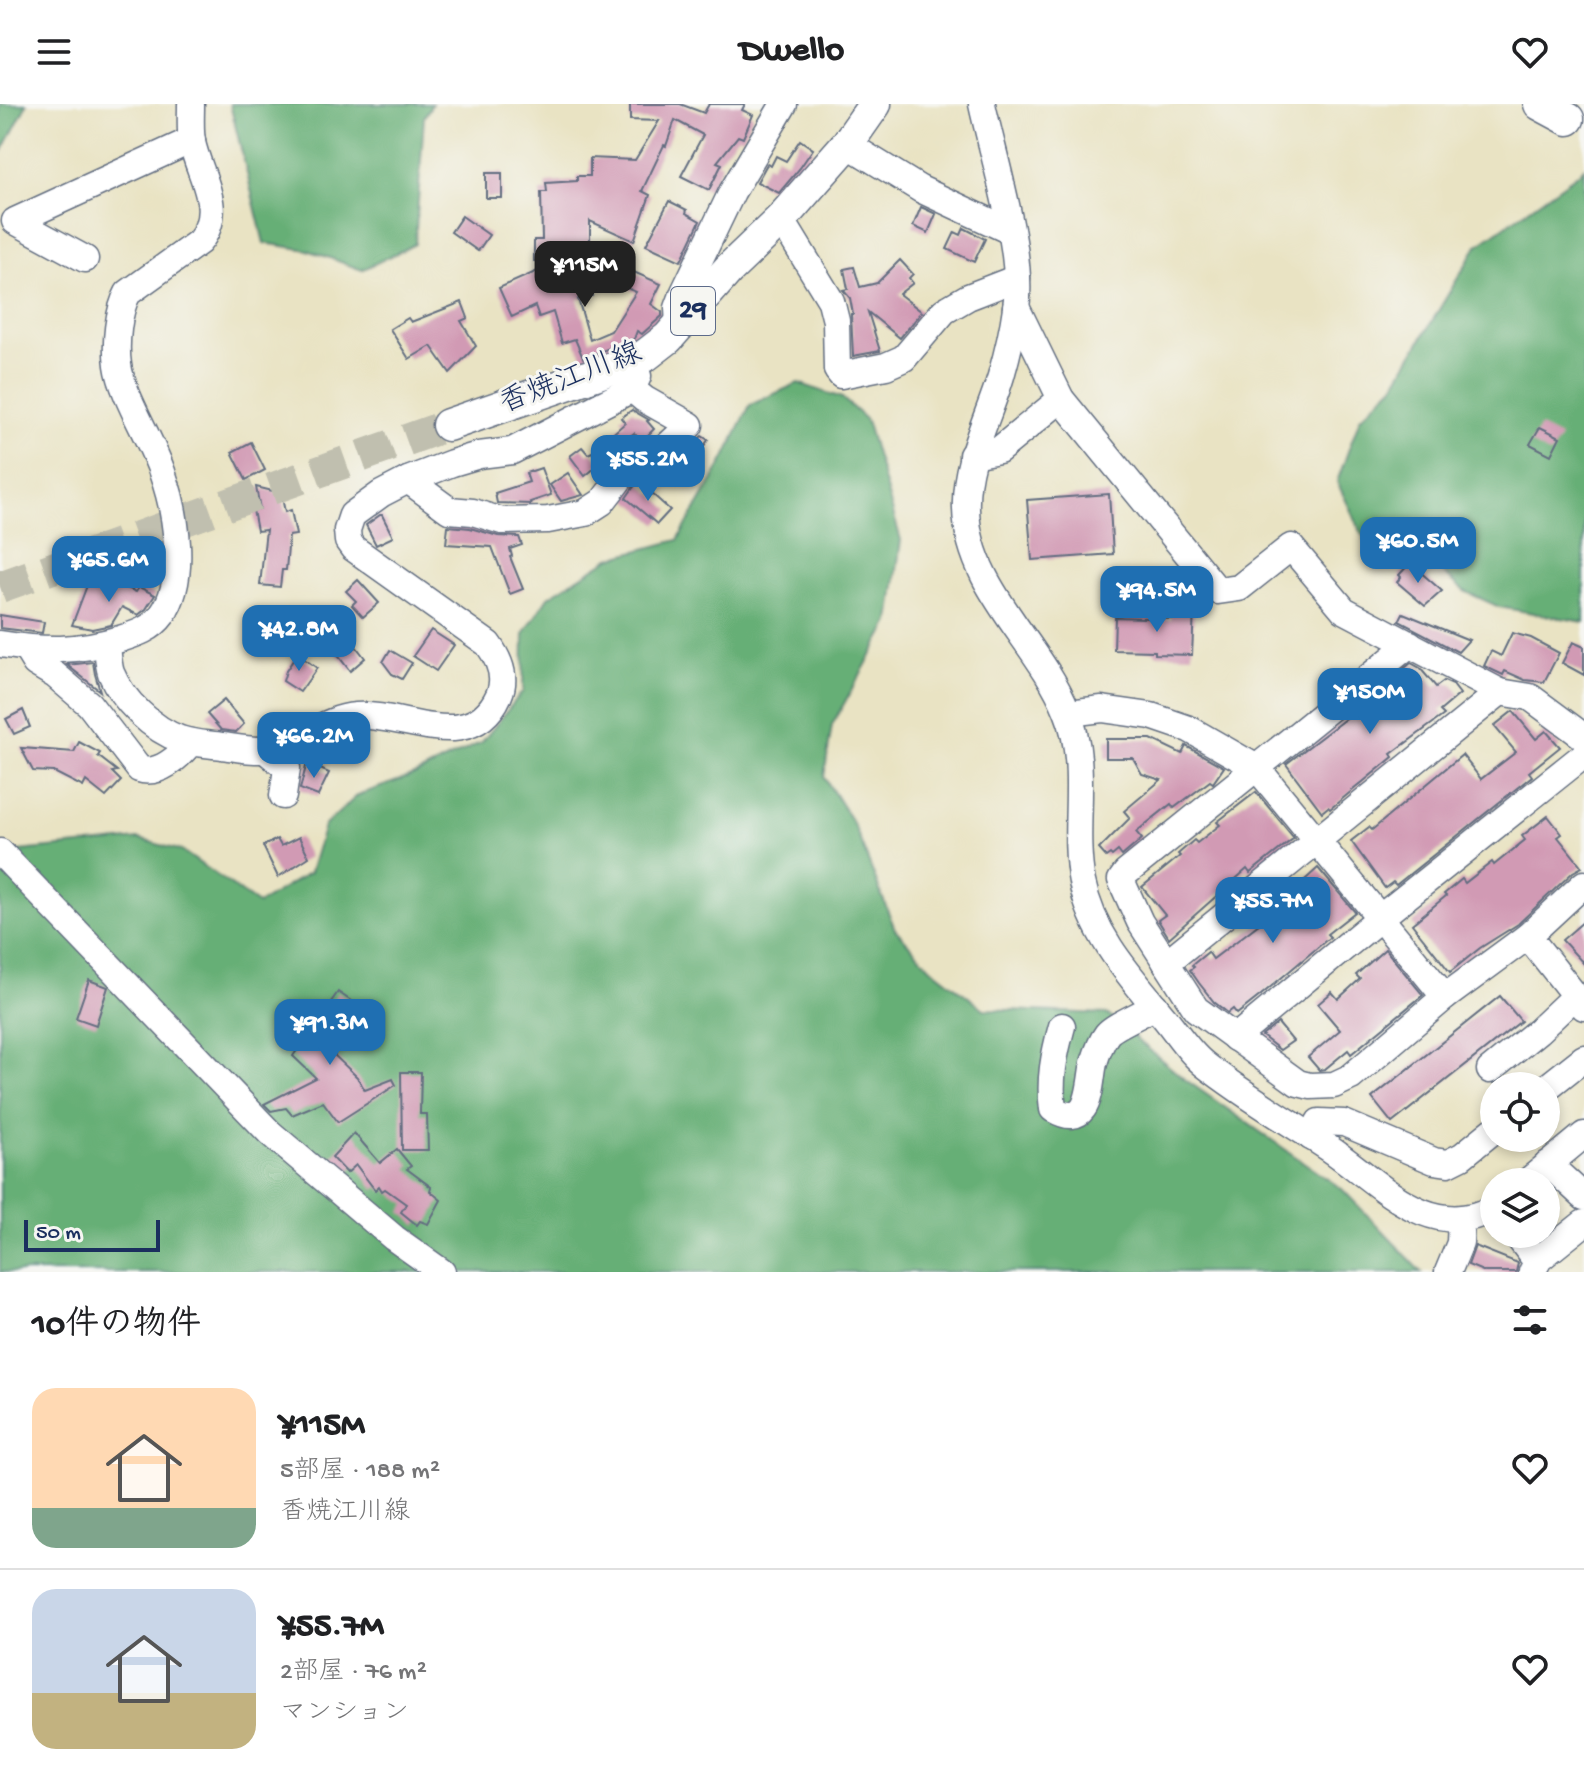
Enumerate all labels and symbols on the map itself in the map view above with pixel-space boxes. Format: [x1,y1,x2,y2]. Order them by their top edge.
pin: ¥115M [529,241,641,309]
road number: 29 [671,287,715,335]
street label: 香焼江川線 [494,335,647,423]
pin: ¥55.2M [583,435,713,503]
pin: ¥60.5M [1353,517,1483,585]
pin: ¥65.6M [44,536,174,604]
pin: ¥94.5M [1092,566,1222,634]
pin: ¥42.8M [234,605,364,673]
pin: ¥150M [1314,668,1426,736]
pin: ¥66.2M [249,712,379,780]
pin: ¥55.7M [1208,877,1338,945]
pin: ¥91.3M [265,999,395,1067]
scale bar [24,1216,160,1252]

